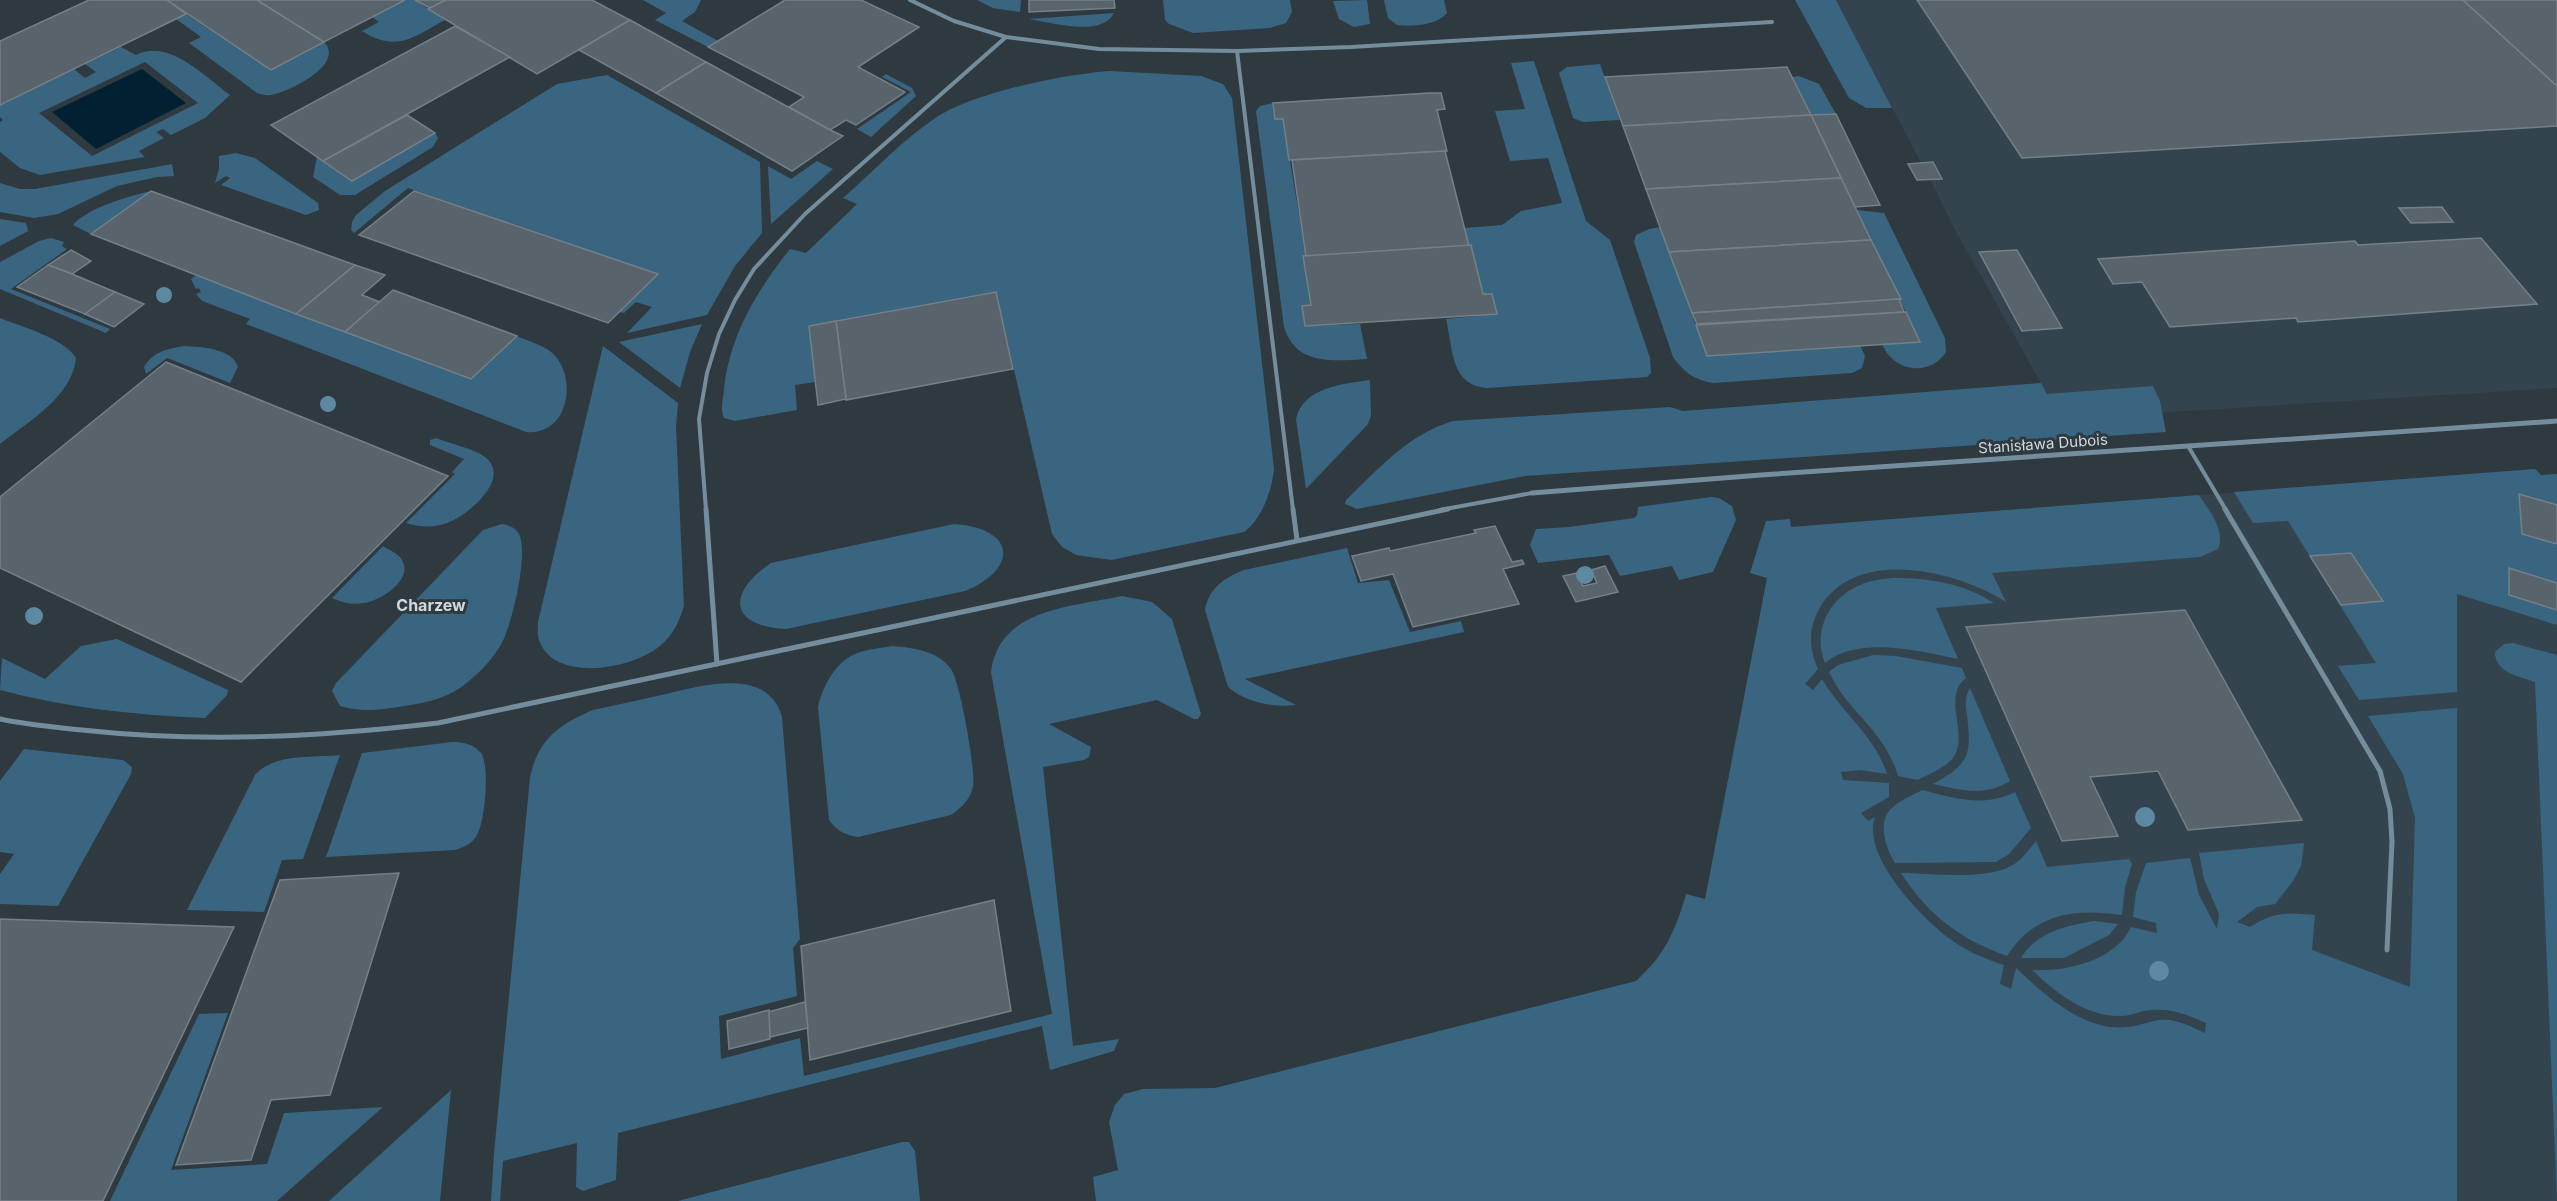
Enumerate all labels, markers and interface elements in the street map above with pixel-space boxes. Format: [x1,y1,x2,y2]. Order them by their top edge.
street label: Stanisława Dubois [1978,429,2108,458]
district label: Charzew [396,595,466,615]

